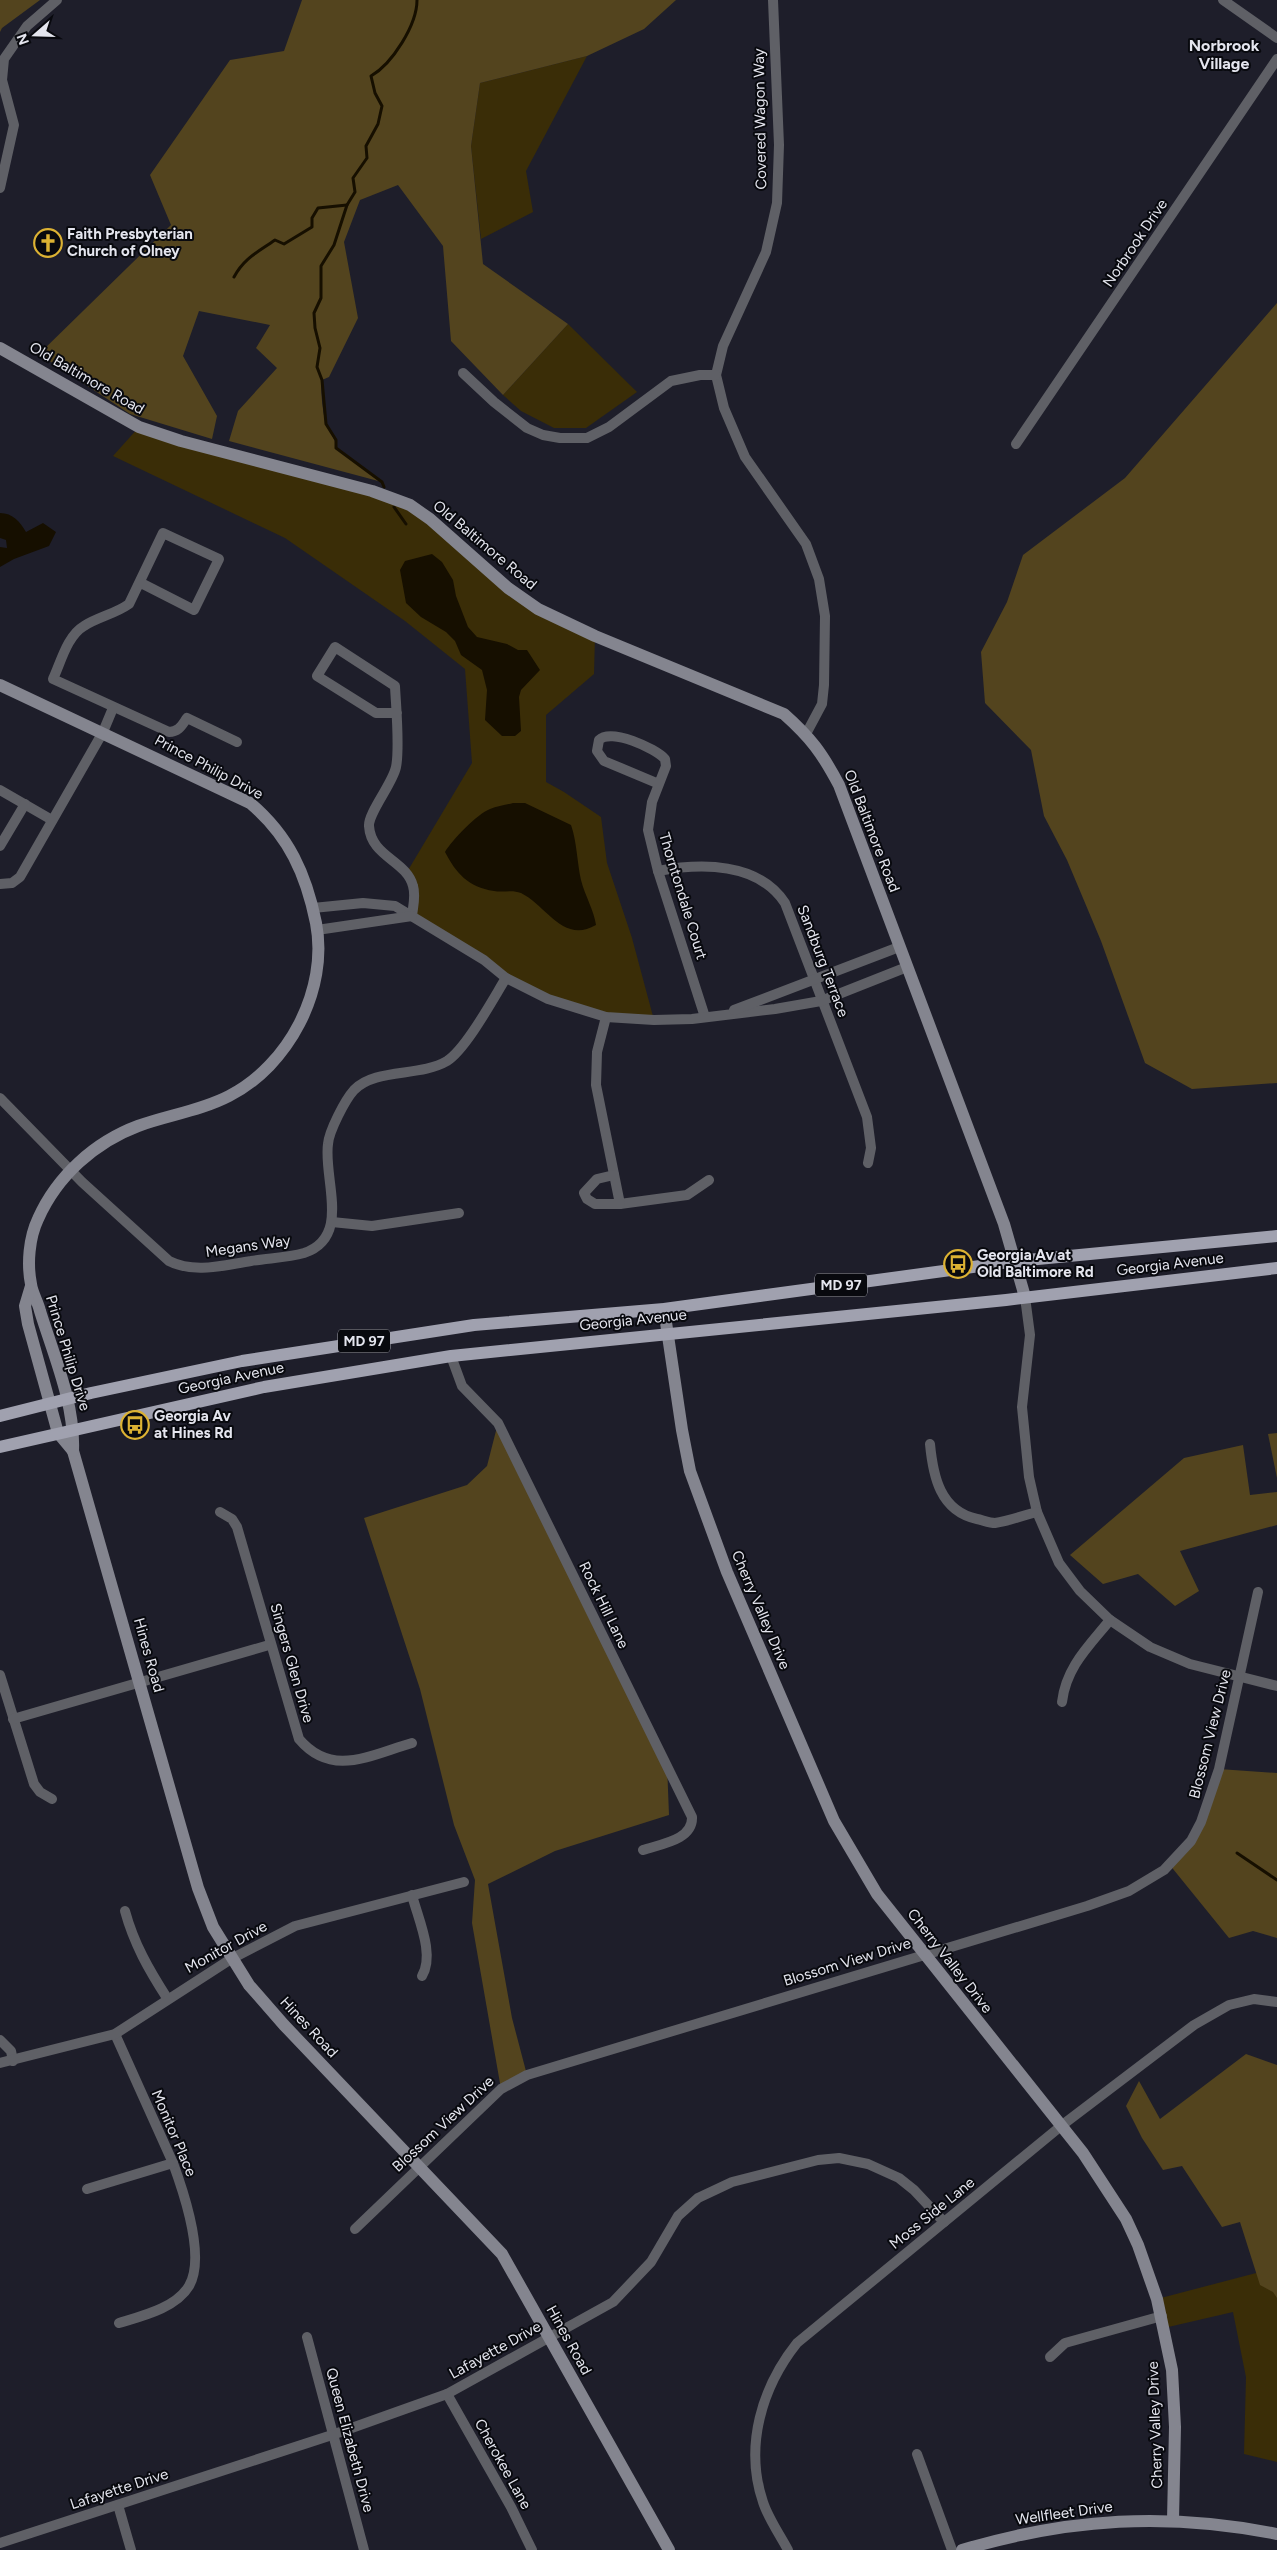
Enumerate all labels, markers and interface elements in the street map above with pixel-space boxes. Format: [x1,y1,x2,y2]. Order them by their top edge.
north arrow [10,10,60,60]
text: N [13,31,33,47]
district label: Norbrook Village [1189,36,1260,73]
street label: Covered Wagon Way [750,48,770,190]
street label: Norbrook Drive [1099,196,1171,290]
place label: Faith Presbyterian Church of Olney [67,225,193,260]
church icon: Faith Presbyterian Church of Olney [33,228,63,258]
street label: Old Baltimore Road [26,338,148,418]
street label: Old Baltimore Road [430,496,540,594]
street label: Prince Philip Drive [152,731,266,803]
street label: Old Baltimore Road [840,767,904,895]
street label: Thorntondale Court [655,830,711,962]
street label: Sandburg Terrace [793,903,853,1019]
street label: Megans Way [204,1231,292,1261]
place label: Georgia Av at Old Baltimore Rd [977,1246,1094,1281]
bus stop icon: Georgia Av at Old Baltimore Rd [943,1249,973,1279]
street label: Georgia Avenue [1115,1249,1225,1279]
road number: MD 97 [815,1274,867,1296]
street label: Prince Philip Drive [42,1293,94,1413]
street label: Georgia Avenue [578,1305,688,1335]
road number: MD 97 [338,1330,390,1352]
street label: Georgia Avenue [176,1358,286,1398]
place label: Georgia Av at Hines Rd [154,1407,233,1442]
bus stop icon: Georgia Av at Hines Rd [120,1410,150,1440]
street label: Cherry Valley Drive [728,1548,794,1672]
street label: Rock Hill Lane [575,1559,633,1651]
street label: Singers Glen Drive [266,1601,318,1725]
street label: Hines Road [130,1616,168,1694]
street label: Blossom View Drive [1185,1668,1235,1800]
street label: Cherry Valley Drive [904,1905,996,2017]
street label: Monitor Drive [182,1917,270,1977]
street label: Blossom View Drive [781,1934,913,1990]
street label: Hines Road [276,1993,342,2061]
street label: Blossom View Drive [388,2072,498,2176]
street label: Monitor Place [148,2087,200,2179]
street label: Moss Side Lane [886,2173,978,2253]
street label: Hines Road [543,2302,595,2378]
street label: Lafayette Drive [446,2317,544,2383]
street label: Cherry Valley Drive [1144,2361,1166,2489]
street label: Queen Elizabeth Drive [322,2366,378,2514]
street label: Cherokee Lane [471,2416,535,2512]
street label: Lafayette Drive [68,2465,170,2513]
street label: Wellfleet Drive [1014,2497,1114,2529]

